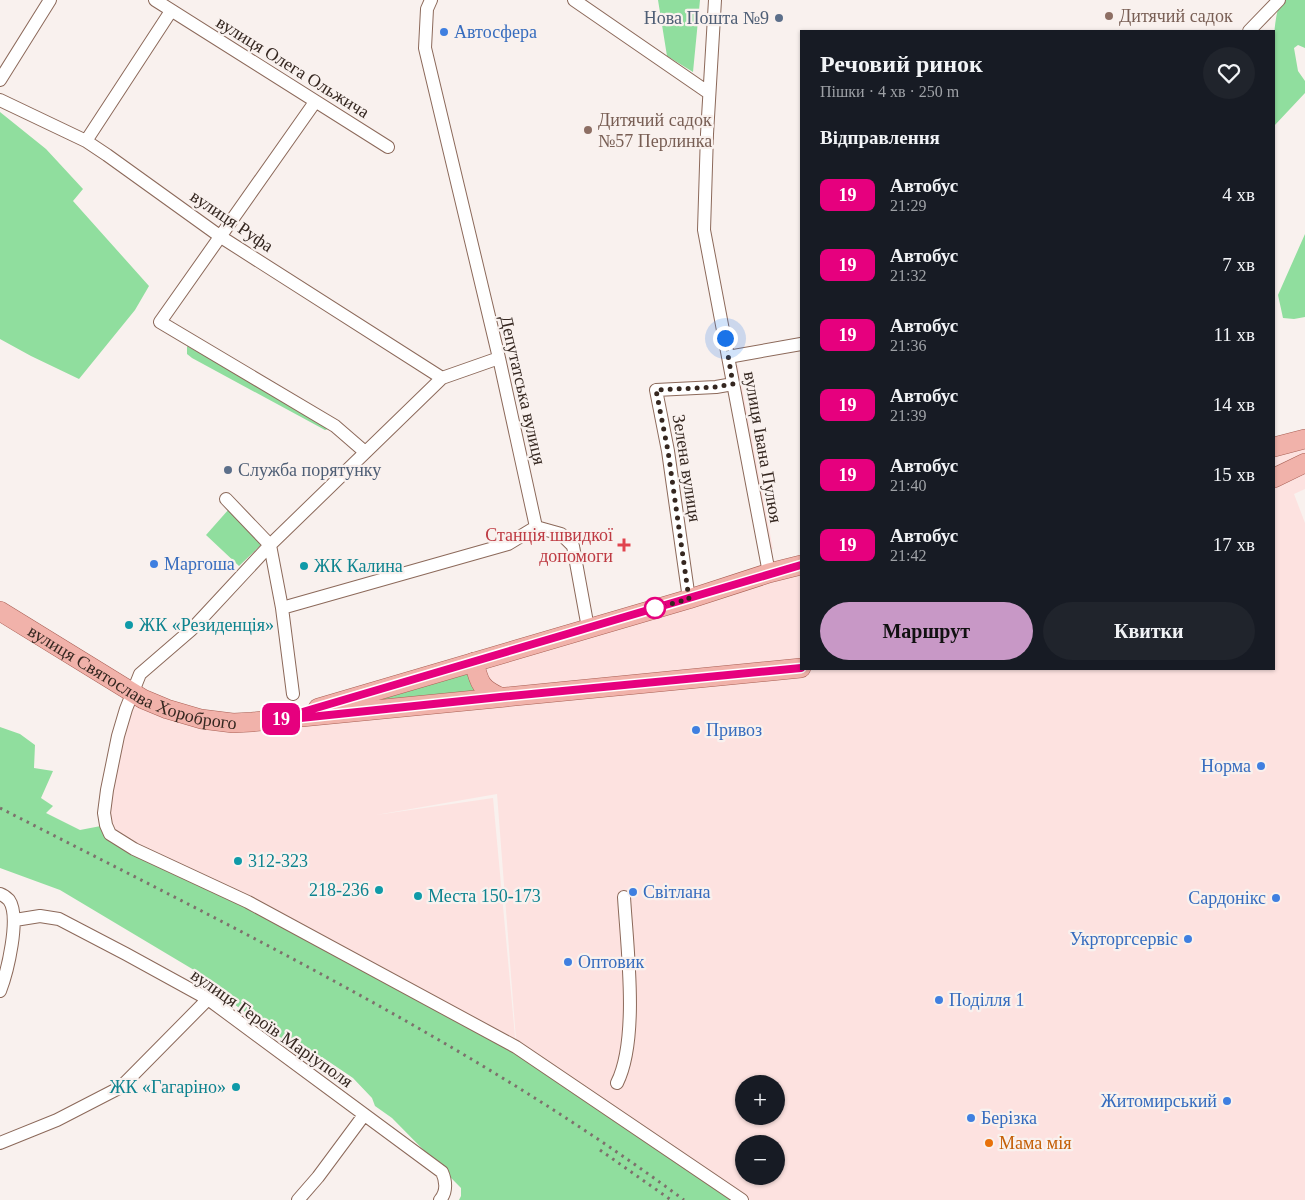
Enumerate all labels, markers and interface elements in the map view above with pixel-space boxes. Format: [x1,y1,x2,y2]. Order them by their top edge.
place label: Дитячий садок [1119,6,1233,26]
place label: Нова Пошта №9 [644,8,769,28]
marker: Дитячий садок [1103,10,1115,22]
street label: вулиця Олега Ольжича [213,12,373,122]
marker: Нова Пошта №9 [773,12,785,24]
place label: Автосфера [454,22,537,42]
marker: Автосфера [438,26,450,38]
button: heart [1203,47,1255,99]
text: Речовий ринок [820,51,983,77]
text: Пішки · 4 хв · 250 m [820,83,959,100]
place label: Дитячий садок №57 Перлинка [598,110,712,151]
marker: Дитячий садок №57 Перлинка [582,124,594,136]
text: Відправлення [820,127,940,148]
text: Автобус [890,175,958,196]
text: 4 хв [1222,184,1255,205]
text: 19 [839,185,857,205]
street label: вулиця Руфа [187,186,277,256]
text: 21:29 [890,197,926,214]
text: Автобус [890,245,958,266]
text: 7 хв [1222,254,1255,275]
text: 19 [839,255,857,275]
text: 21:32 [890,267,926,284]
street label: Депутатська вулиця [496,313,550,467]
text: Автобус [890,315,958,336]
text: 11 хв [1213,324,1255,345]
text: 19 [839,325,857,345]
your location [713,326,738,351]
text: 21:36 [890,337,926,354]
street label: вулиця Івана Пулюя [740,370,786,524]
text: Автобус [890,385,958,406]
text: 14 хв [1213,394,1255,415]
text: 19 [839,395,857,415]
text: 21:39 [890,407,926,424]
street label: Зелена вулиця [669,413,705,523]
text: Автобус [890,455,958,476]
place label: Служба порятунку [238,460,381,480]
marker: Служба порятунку [222,464,234,476]
text: 15 хв [1213,464,1255,485]
text: 19 [839,465,857,485]
text: 21:40 [890,477,926,494]
place label: Станція швидкої допомоги [485,525,613,566]
text: Автобус [890,525,958,546]
text: 17 хв [1213,534,1255,555]
text: 19 [839,535,857,555]
marker: Станція швидкої допомоги [617,538,631,552]
text: 21:42 [890,547,926,564]
place label: Маргоша [164,554,235,574]
place label: ЖК Калина [314,556,403,576]
marker: Маргоша [148,558,160,570]
marker: ЖК Калина [298,560,310,572]
unlabelled marker [644,597,666,619]
button: Маршрут [820,602,1033,660]
button: Квитки [1043,602,1255,660]
place label: ЖК «Резиденція» [139,615,274,635]
marker: ЖК «Резиденція» [123,619,135,631]
street label: вулиця Святослава Хороброго [24,621,238,733]
line badge: 19 [258,703,304,735]
text: 19 [272,709,290,729]
place label: Привоз [706,720,762,740]
marker: Привоз [690,724,702,736]
place label: Норма [1201,756,1251,776]
marker: Норма [1255,760,1267,772]
place label: 312-323 [248,851,308,871]
marker: 312-323 [232,855,244,867]
place label: 218-236 [309,880,369,900]
place label: Світлана [643,882,711,902]
marker: 218-236 [373,884,385,896]
place label: Места 150-173 [428,886,541,906]
marker: Світлана [627,886,639,898]
place label: Сардонікс [1188,888,1266,908]
marker: Места 150-173 [412,890,424,902]
marker: Сардонікс [1270,892,1282,904]
place label: Укрторгсервіс [1070,929,1178,949]
marker: Укрторгсервіс [1182,933,1194,945]
place label: Оптовик [578,952,644,972]
marker: Оптовик [562,956,574,968]
street label: вулиця Героїв Маріуполя [187,965,357,1091]
place label: Поділля 1 [949,990,1024,1010]
marker: Поділля 1 [933,994,945,1006]
map controls [735,1075,785,1185]
button: + [735,1075,785,1125]
place label: ЖК «Гагаріно» [109,1077,226,1097]
marker: ЖК «Гагаріно» [230,1081,242,1093]
place label: Житомирський [1101,1091,1217,1111]
marker: Житомирський [1221,1095,1233,1107]
place label: Берізка [981,1108,1037,1128]
marker: Берізка [965,1112,977,1124]
place label: Мама мія [999,1133,1071,1153]
button: − [735,1135,785,1185]
marker: Мама мія [983,1137,995,1149]

